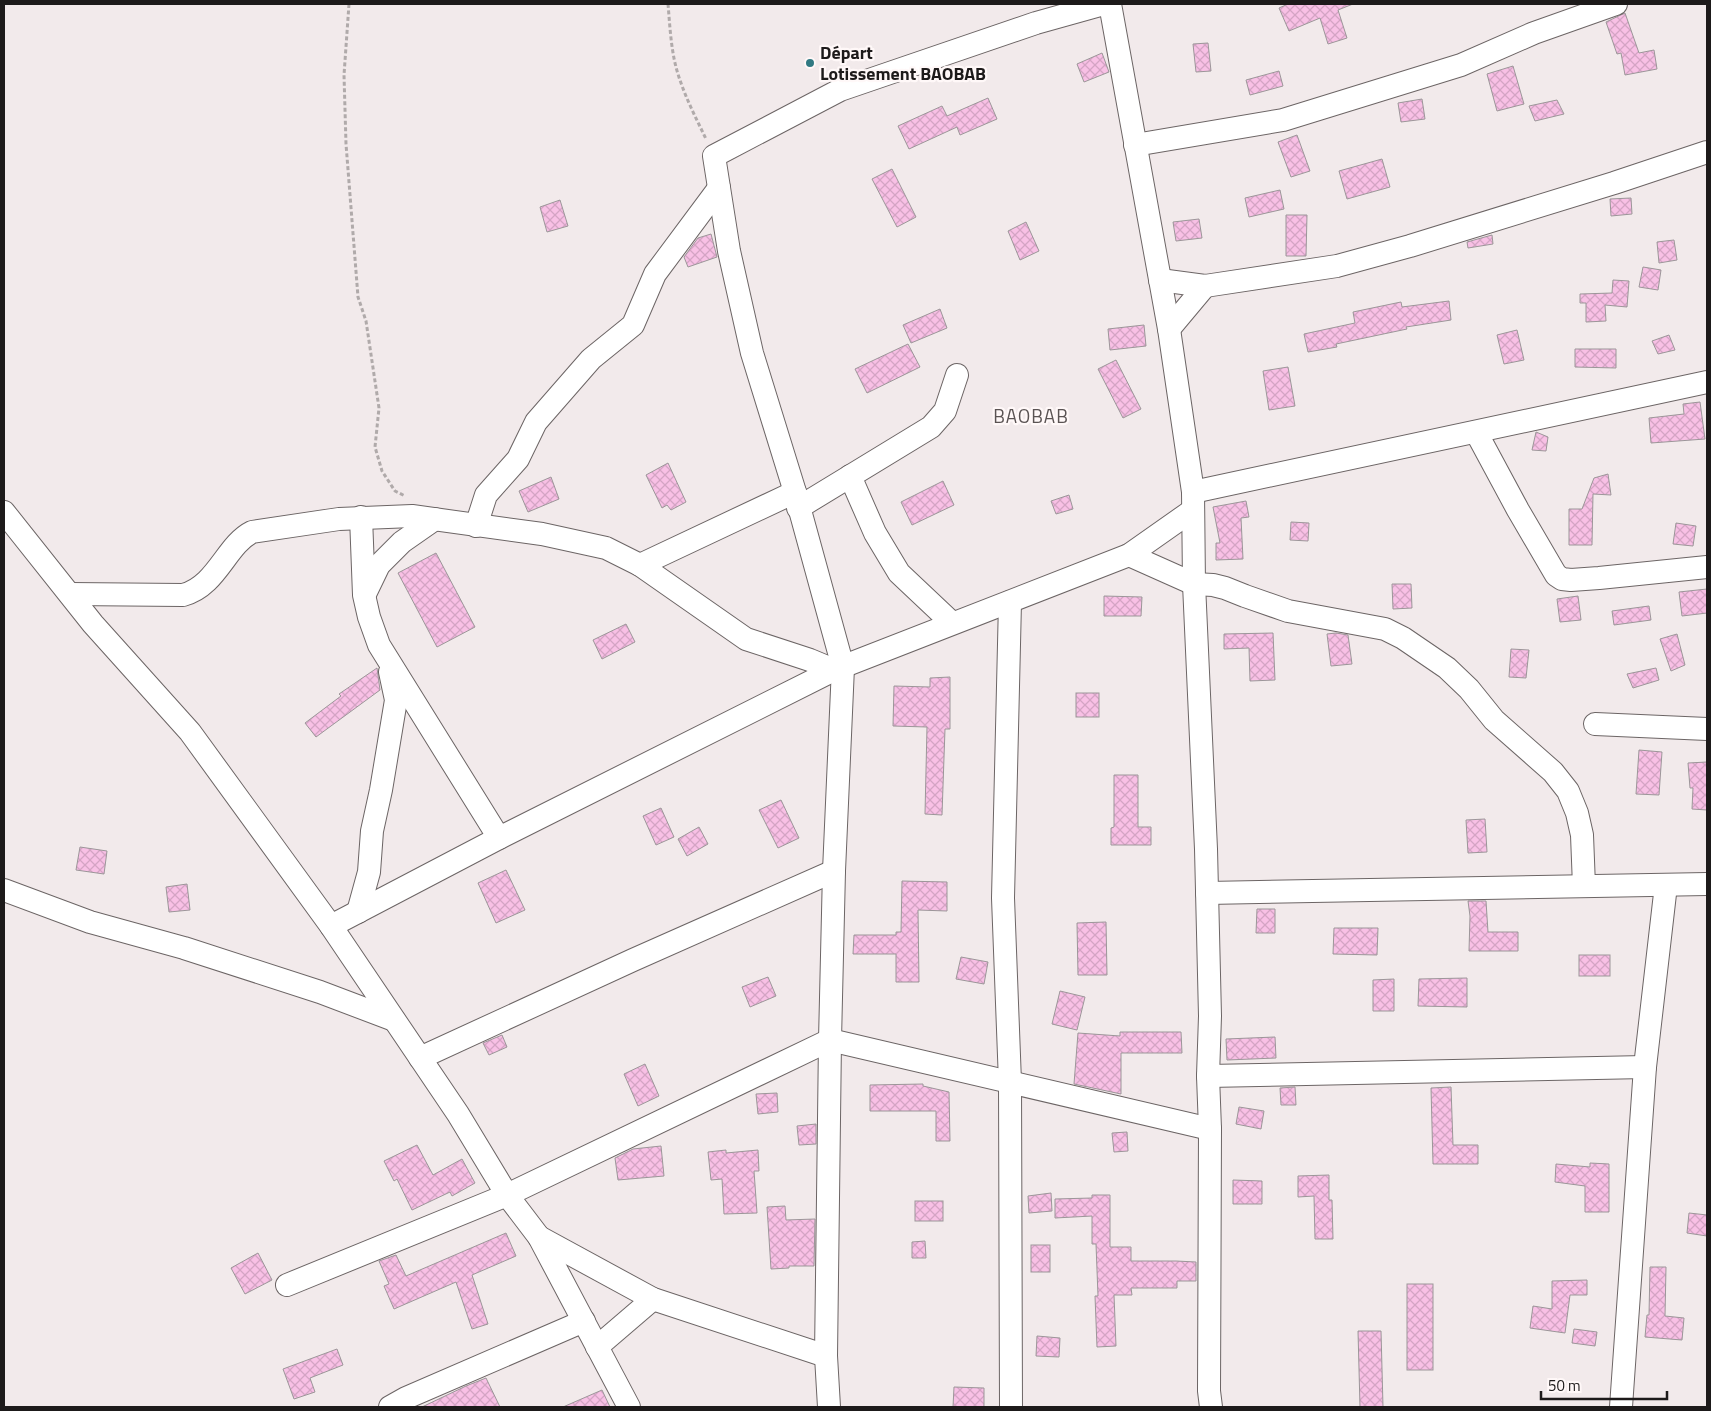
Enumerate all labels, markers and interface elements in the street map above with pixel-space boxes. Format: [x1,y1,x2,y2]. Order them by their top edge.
place label: Départ Lotissement BAOBAB [820,39,986,87]
marker: Départ Lotissement BAOBAB [804,57,816,69]
district label: BAOBAB [993,401,1069,430]
scale bar [1541,1368,1667,1400]
text: 50 m [1548,1374,1581,1397]

